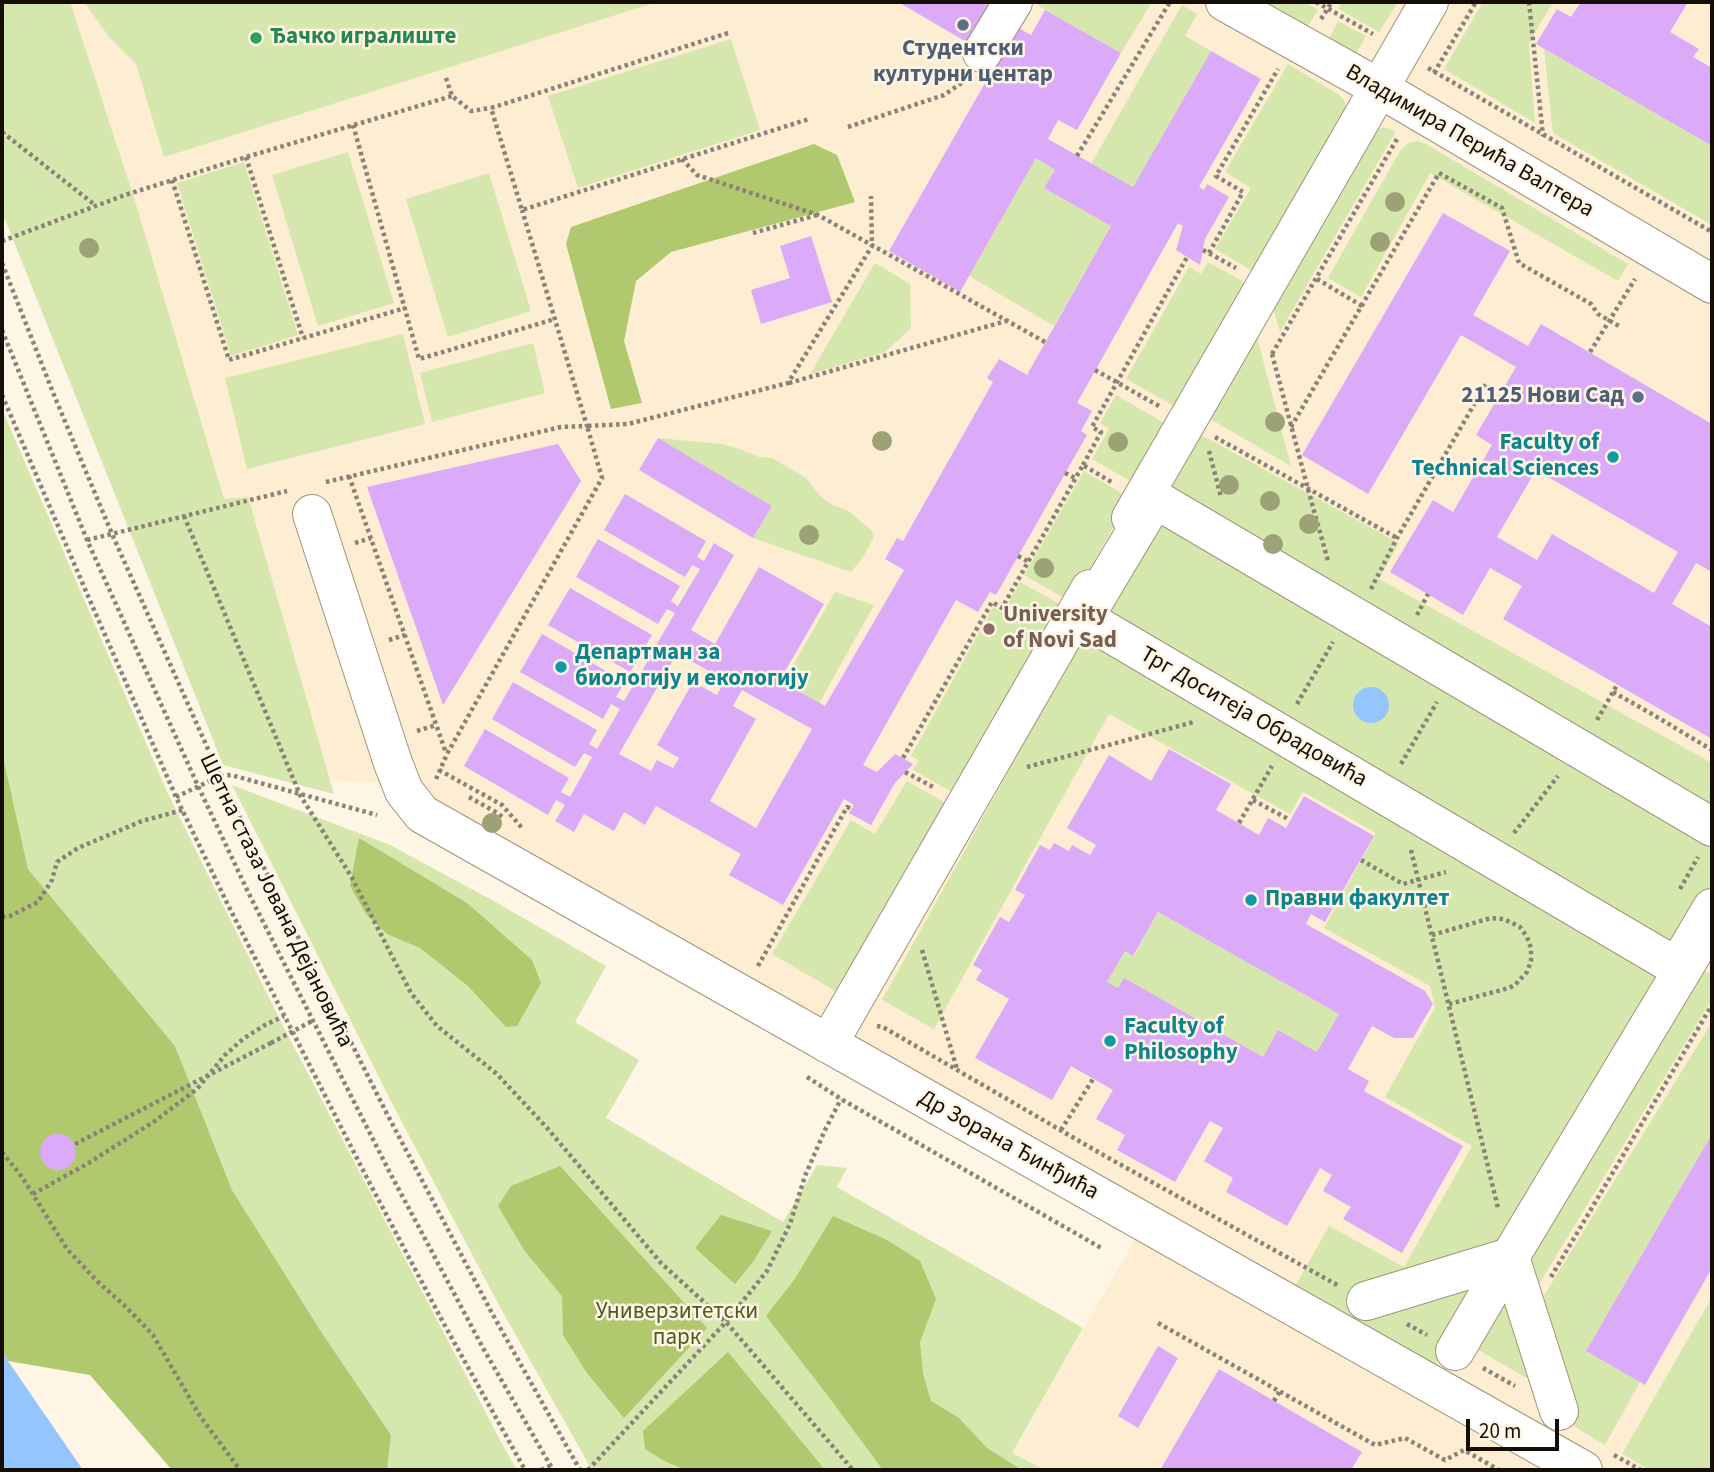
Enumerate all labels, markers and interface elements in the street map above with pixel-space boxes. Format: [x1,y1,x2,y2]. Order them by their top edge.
marker: Студентски културни центар [955,17,971,33]
place label: Ђачко игралиште [270,24,457,52]
marker: Ђачко игралиште [248,30,264,46]
place label: Студентски културни центар [873,36,1053,90]
street label: Владимира Перића Валтера [1340,59,1598,225]
place label: 21125 Нови Сад [1461,383,1624,411]
marker: 21125 Нови Сад [1630,389,1646,405]
place label: Faculty of Technical Sciences [1412,430,1599,484]
marker: Faculty of Technical Sciences [1605,449,1621,465]
place label: University of Novi Sad [1003,602,1117,656]
marker: University of Novi Sad [981,621,997,637]
place label: Департман за биологију и екологију [575,640,809,694]
street label: Трг Доситеја Обрадовића [1135,642,1371,794]
marker: Департман за биологију и екологију [553,659,569,675]
street label: Шетна стаза Јована Дејановића [192,750,358,1052]
place label: Правни факултет [1265,886,1449,914]
marker: Правни факултет [1243,892,1259,908]
place label: Faculty of Philosophy [1124,1014,1238,1068]
marker: Faculty of Philosophy [1102,1033,1118,1049]
street label: Др Зорана Ђинђића [913,1085,1103,1207]
park label: Универзитетски парк [596,1299,758,1353]
scale bar [1469,1406,1562,1450]
text: 20 m [1479,1416,1521,1446]

